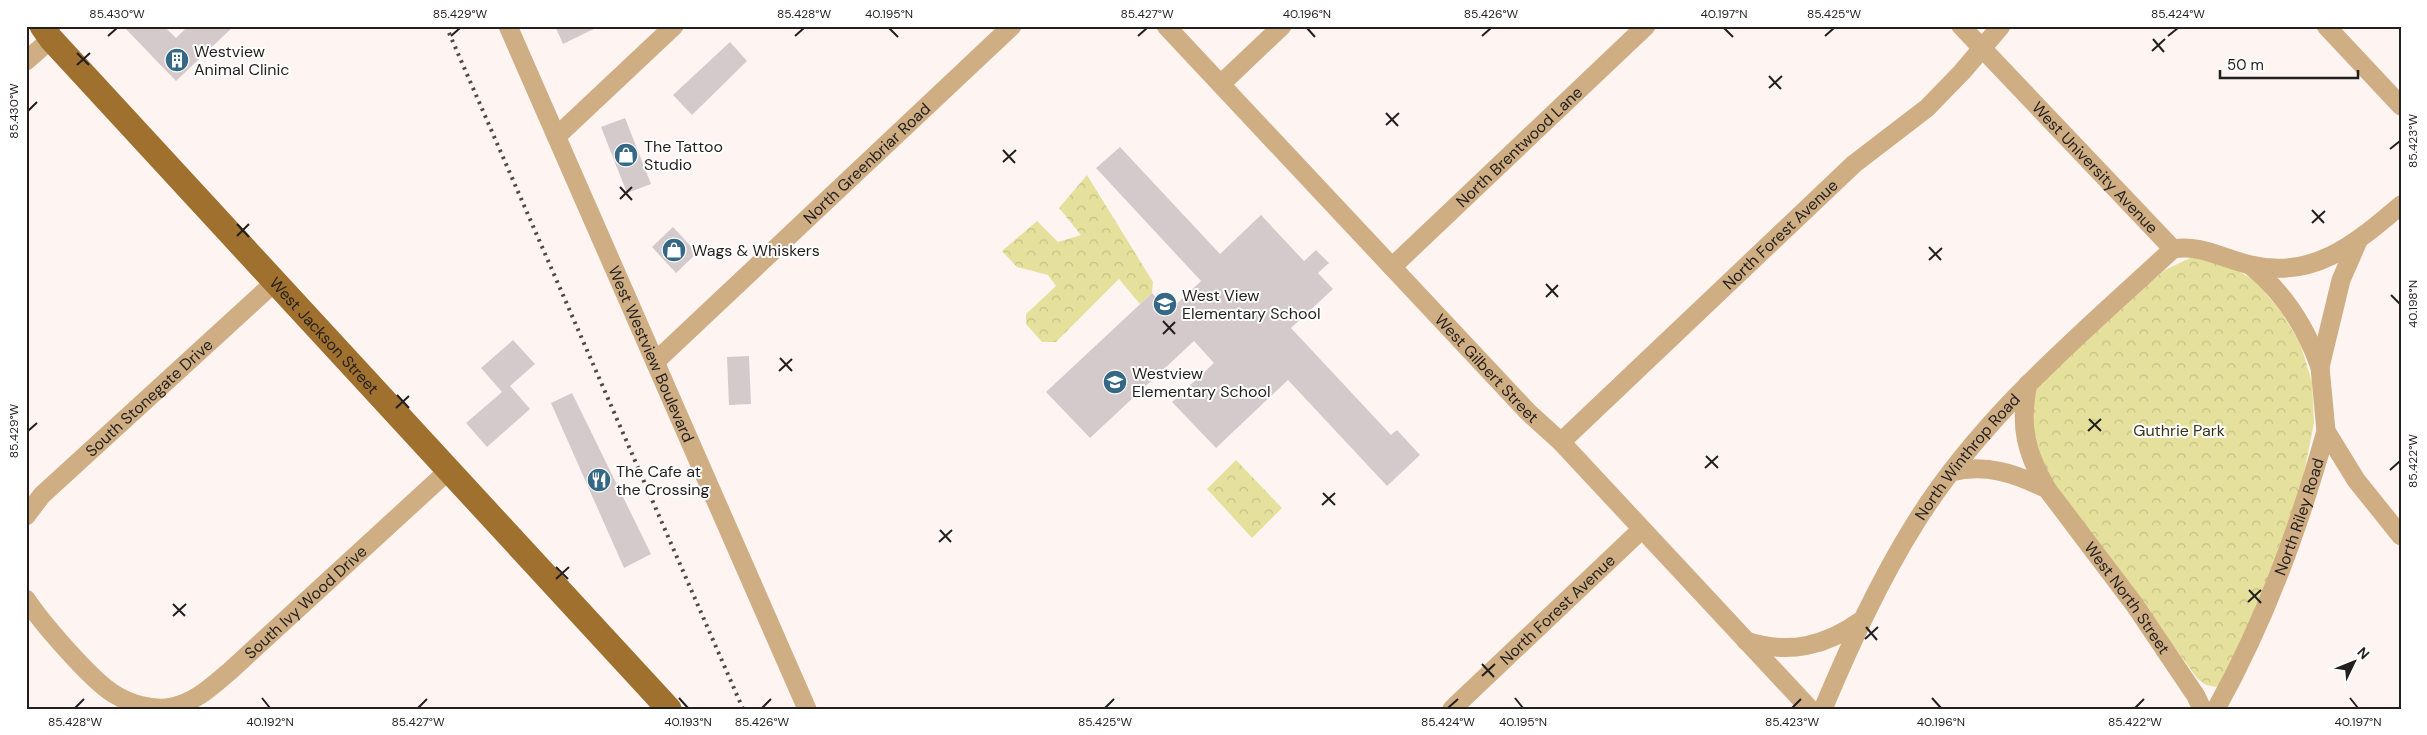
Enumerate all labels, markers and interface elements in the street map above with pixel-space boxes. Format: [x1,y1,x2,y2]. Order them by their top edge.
text: 85.430°W [89,6,145,22]
text: 85.429°W [433,6,488,22]
text: 85.428°W [777,6,831,22]
text: 40.195°N [865,6,913,22]
text: 85.427°W [1120,6,1174,22]
text: 40.196°N [1283,6,1331,22]
text: 85.426°W [1464,6,1519,22]
text: 40.197°N [1701,6,1747,22]
text: 85.425°W [1807,6,1861,22]
text: 85.424°W [2151,6,2205,22]
place label: Westview Animal Clinic [194,41,290,80]
building icon: Westview Animal Clinic [164,47,190,73]
scale bar [2220,48,2357,80]
text: 50 m [2227,55,2264,75]
street label: North Brentwood Lane [1452,82,1587,212]
text: 85.430°W [6,83,22,139]
street label: West University Avenue [2027,97,2163,238]
street label: North Greenbriar Road [799,98,935,228]
text: 85.423°W [2405,114,2421,168]
place label: The Tattoo Studio [644,136,723,175]
shop icon: The Tattoo Studio [613,142,639,168]
street label: North Forest Avenue [1718,175,1843,294]
shop icon: Wags & Whiskers [661,237,687,263]
place label: Wags & Whiskers [692,240,820,261]
street label: West Westview Boulevard [603,263,699,446]
street label: West Jackson Street [265,273,383,399]
text: 40.198°N [2405,280,2421,328]
place label: West View Elementary School [1182,285,1320,324]
school or university icon: West View Elementary School [1152,291,1178,317]
street label: West Gilbert Street [1430,309,1543,428]
street label: South Stonegate Drive [81,334,217,461]
place label: Westview Elementary School [1132,363,1270,402]
school or university icon: Westview Elementary School [1102,369,1128,395]
street label: North Winthrop Road [1910,389,2025,524]
text: 85.429°W [6,403,22,458]
park label: Guthrie Park [2133,420,2225,441]
text: 85.422°W [2405,434,2421,488]
street label: North Riley Road [2270,456,2329,578]
place label: The Cafe at the Crossing [616,461,709,500]
restaurant icon: The Cafe at the Crossing [586,467,612,493]
street label: West North Street [2080,538,2175,658]
street label: South Ivy Wood Drive [240,541,371,664]
street label: North Forest Avenue [1495,550,1620,669]
north arrow [2330,638,2380,688]
text: N [2353,643,2374,663]
text: 85.428°W [48,714,102,730]
text: 40.192°N [246,714,294,730]
text: 85.427°W [391,714,445,730]
text: 40.193°N [664,714,712,730]
text: 85.426°W [735,714,790,730]
text: 85.425°W [1078,714,1132,730]
text: 85.424°W [1421,714,1475,730]
text: 40.195°N [1499,714,1547,730]
text: 85.423°W [1765,714,1819,730]
text: 40.196°N [1917,714,1965,730]
text: 85.422°W [2108,714,2162,730]
text: 40.197°N [2335,714,2381,730]

